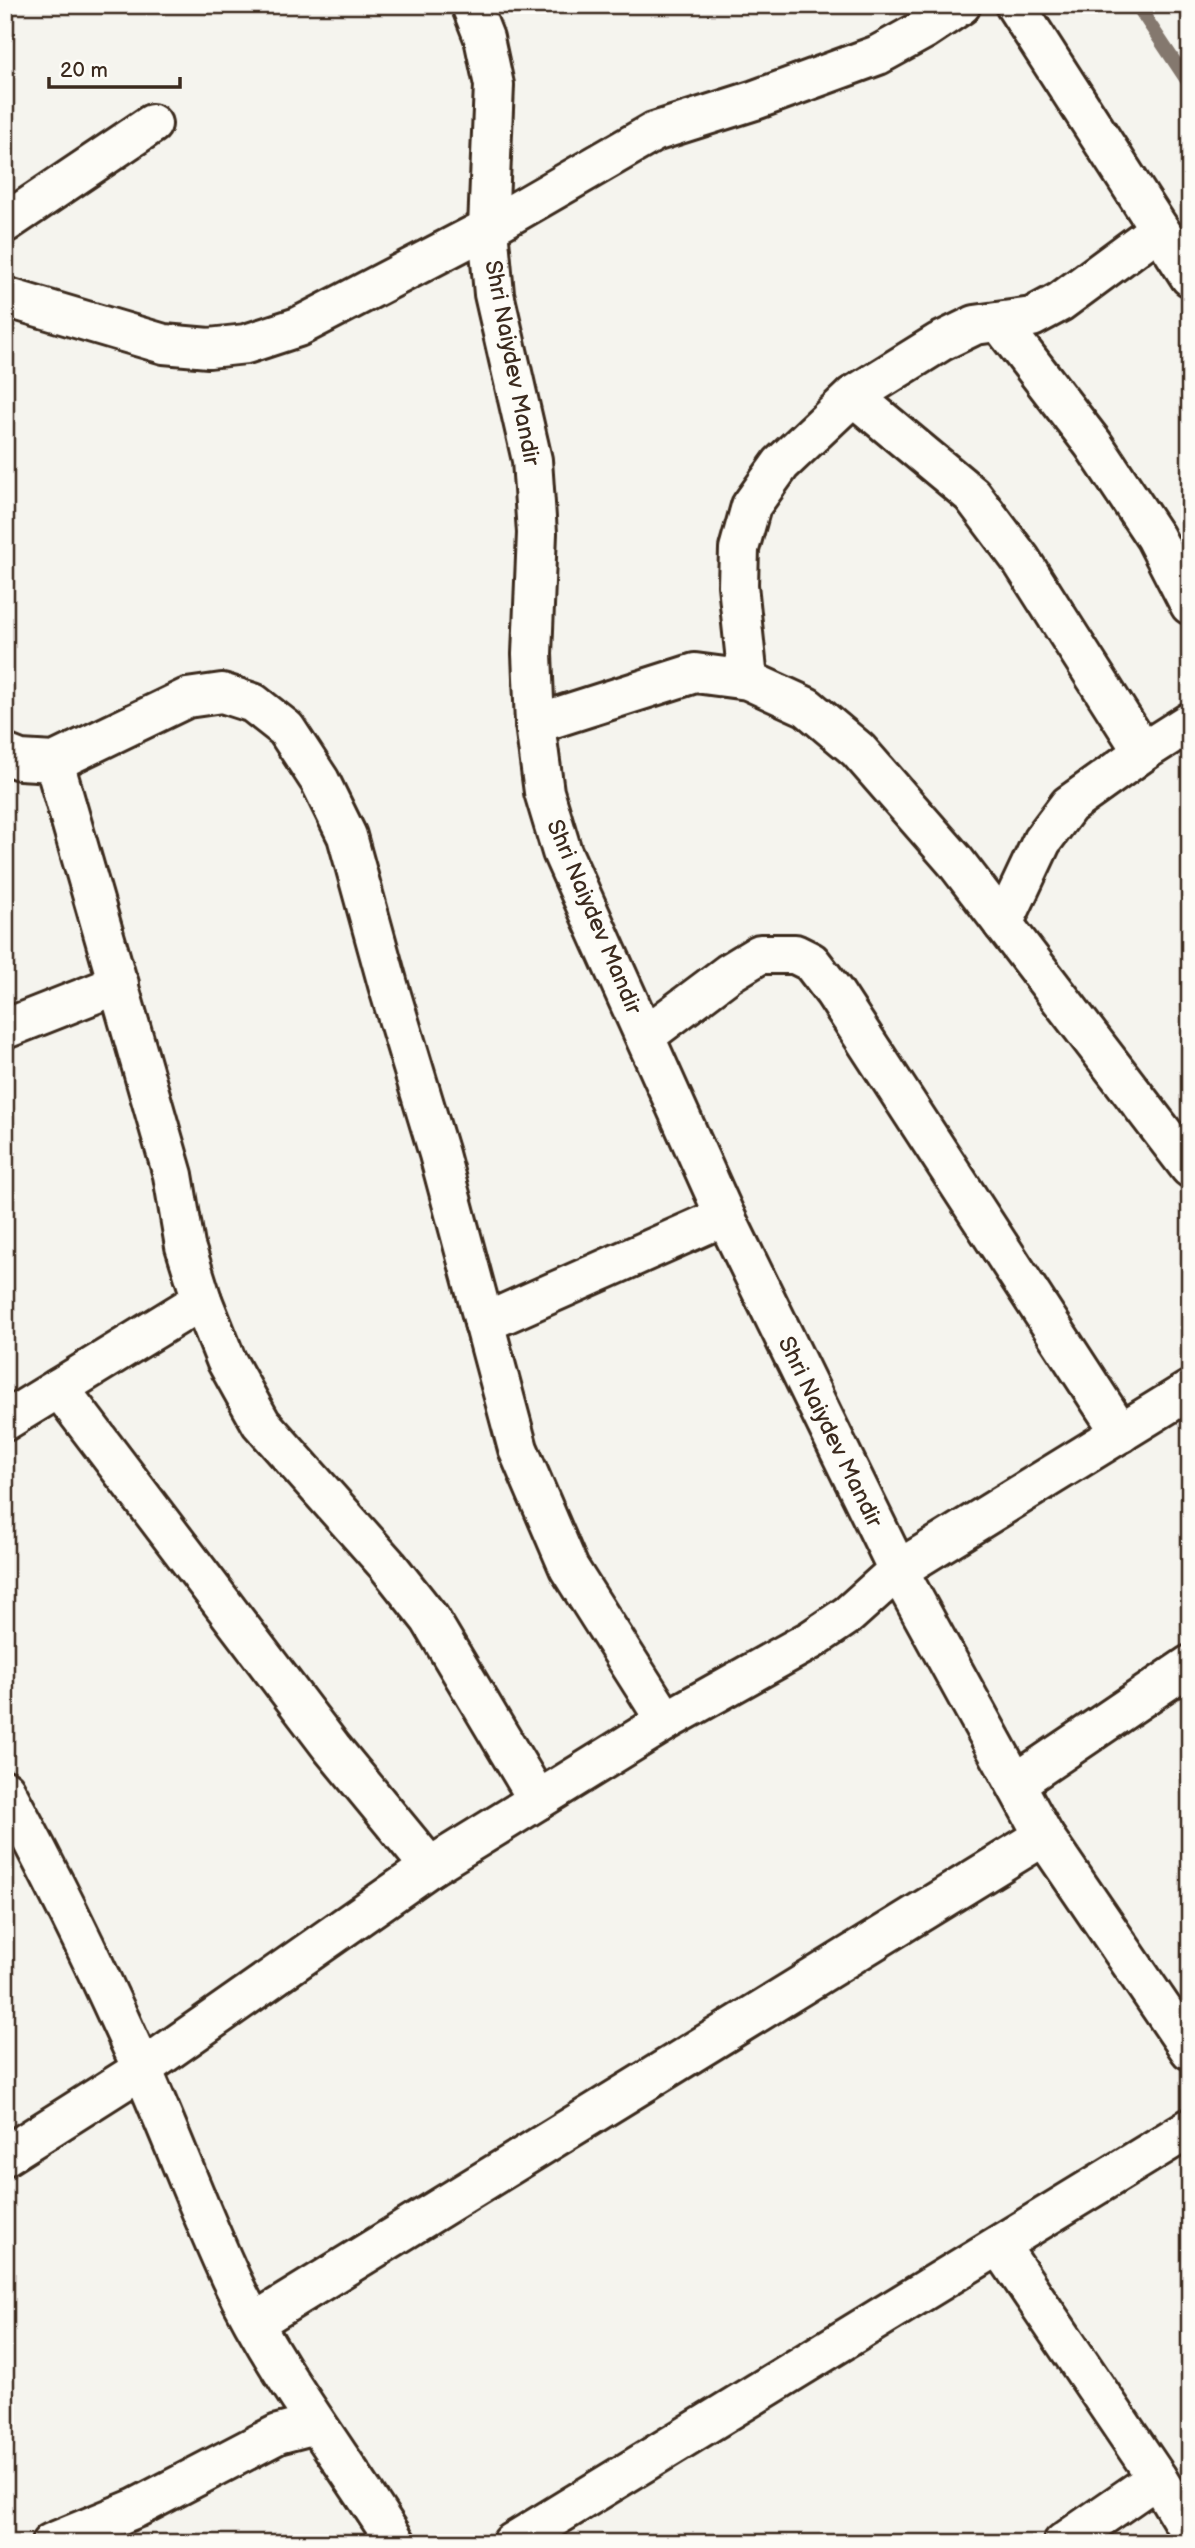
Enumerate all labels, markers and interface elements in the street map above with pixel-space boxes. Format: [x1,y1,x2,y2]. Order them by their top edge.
scale bar [49,46,180,90]
text: 20 m [60,58,108,83]
street label: Shri Naiydev Mandir [478,258,546,469]
street label: Shri Naiydev Mandir [540,815,648,1019]
street label: Shri Naiydev Mandir [772,1332,889,1533]

